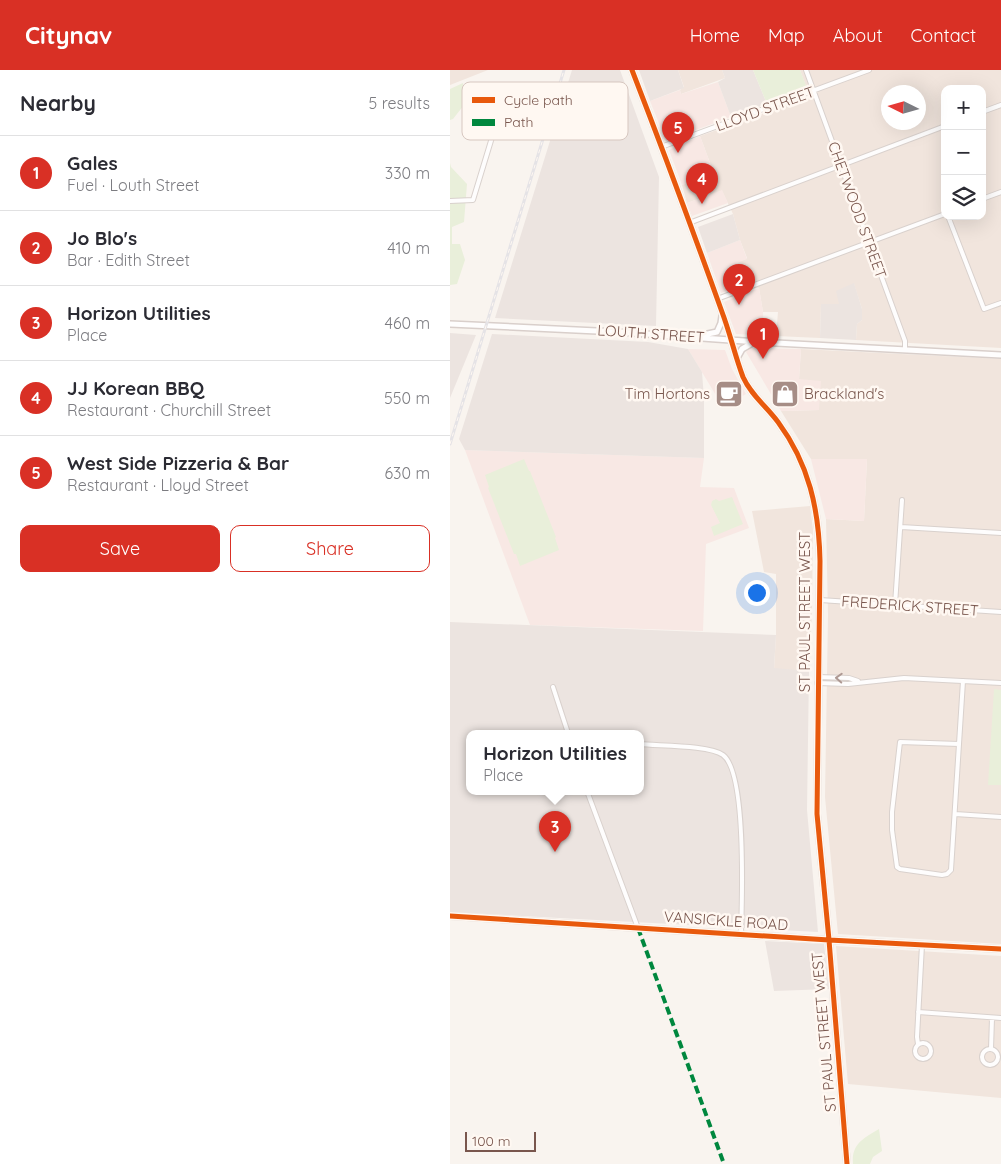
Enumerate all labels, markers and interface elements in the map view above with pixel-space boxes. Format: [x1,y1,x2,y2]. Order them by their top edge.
text: Citynav [25,20,112,50]
text: Home [690,24,740,47]
text: Map [768,24,805,47]
text: About [833,24,883,47]
text: Contact [911,24,976,47]
legend [462,82,628,140]
street label: LLOYD STREET [713,82,817,135]
north arrow [881,85,926,130]
map controls [941,85,986,220]
button: + [941,85,986,130]
text: Nearby [20,90,96,116]
text: Cycle path [504,91,573,109]
text: 5 results [369,93,430,113]
pin: 5 [662,112,694,153]
text: Path [504,113,533,131]
button: − [941,130,986,175]
street label: CHETWOOD STREET [824,139,891,281]
text: Gales [67,151,118,175]
text: 1 [33,163,39,183]
text: 330 m [385,163,430,183]
pin: 4 [686,163,718,204]
text: Fuel · Louth Street [67,175,199,195]
button: layers [941,175,986,220]
text: Jo Blo's [67,226,137,250]
text: 2 [31,238,41,258]
text: 410 m [387,238,430,258]
text: Bar · Edith Street [67,250,190,270]
pin: 2 [723,264,755,305]
text: Horizon Utilities [67,301,211,325]
text: 3 [32,313,40,333]
text: 460 m [384,313,430,333]
pin: 1 [747,318,779,359]
street label: LOUTH STREET [597,320,705,347]
text: Place [67,325,107,345]
text: JJ Korean BBQ [67,376,204,400]
cafe icon: Tim Hortons [714,379,744,409]
shop icon: Brackland's [770,379,800,409]
place label: Tim Hortons [625,384,710,403]
place label: Brackland's [804,384,884,403]
text: 4 [31,388,41,408]
text: 550 m [384,388,430,408]
text: Restaurant · Churchill Street [67,400,271,420]
text: West Side Pizzeria & Bar [67,451,289,475]
text: 5 [31,463,41,483]
text: 630 m [385,463,430,483]
text: Restaurant · Lloyd Street [67,475,249,495]
button: Save [20,525,220,572]
button: Share [230,525,430,572]
street label: ST PAUL STREET WEST [795,532,814,692]
your location [744,580,770,606]
street label: FREDERICK STREET [841,591,979,620]
one-way arrow [835,672,843,683]
popup [466,730,644,795]
text: Horizon Utilities [483,741,627,765]
text: Place [483,765,523,785]
pin: 3 [539,811,571,852]
street label: VANSICKLE ROAD [663,907,789,934]
street label: ST PAUL STREET WEST [807,951,840,1113]
scale bar [465,1129,536,1152]
text: 100 m [472,1132,510,1150]

